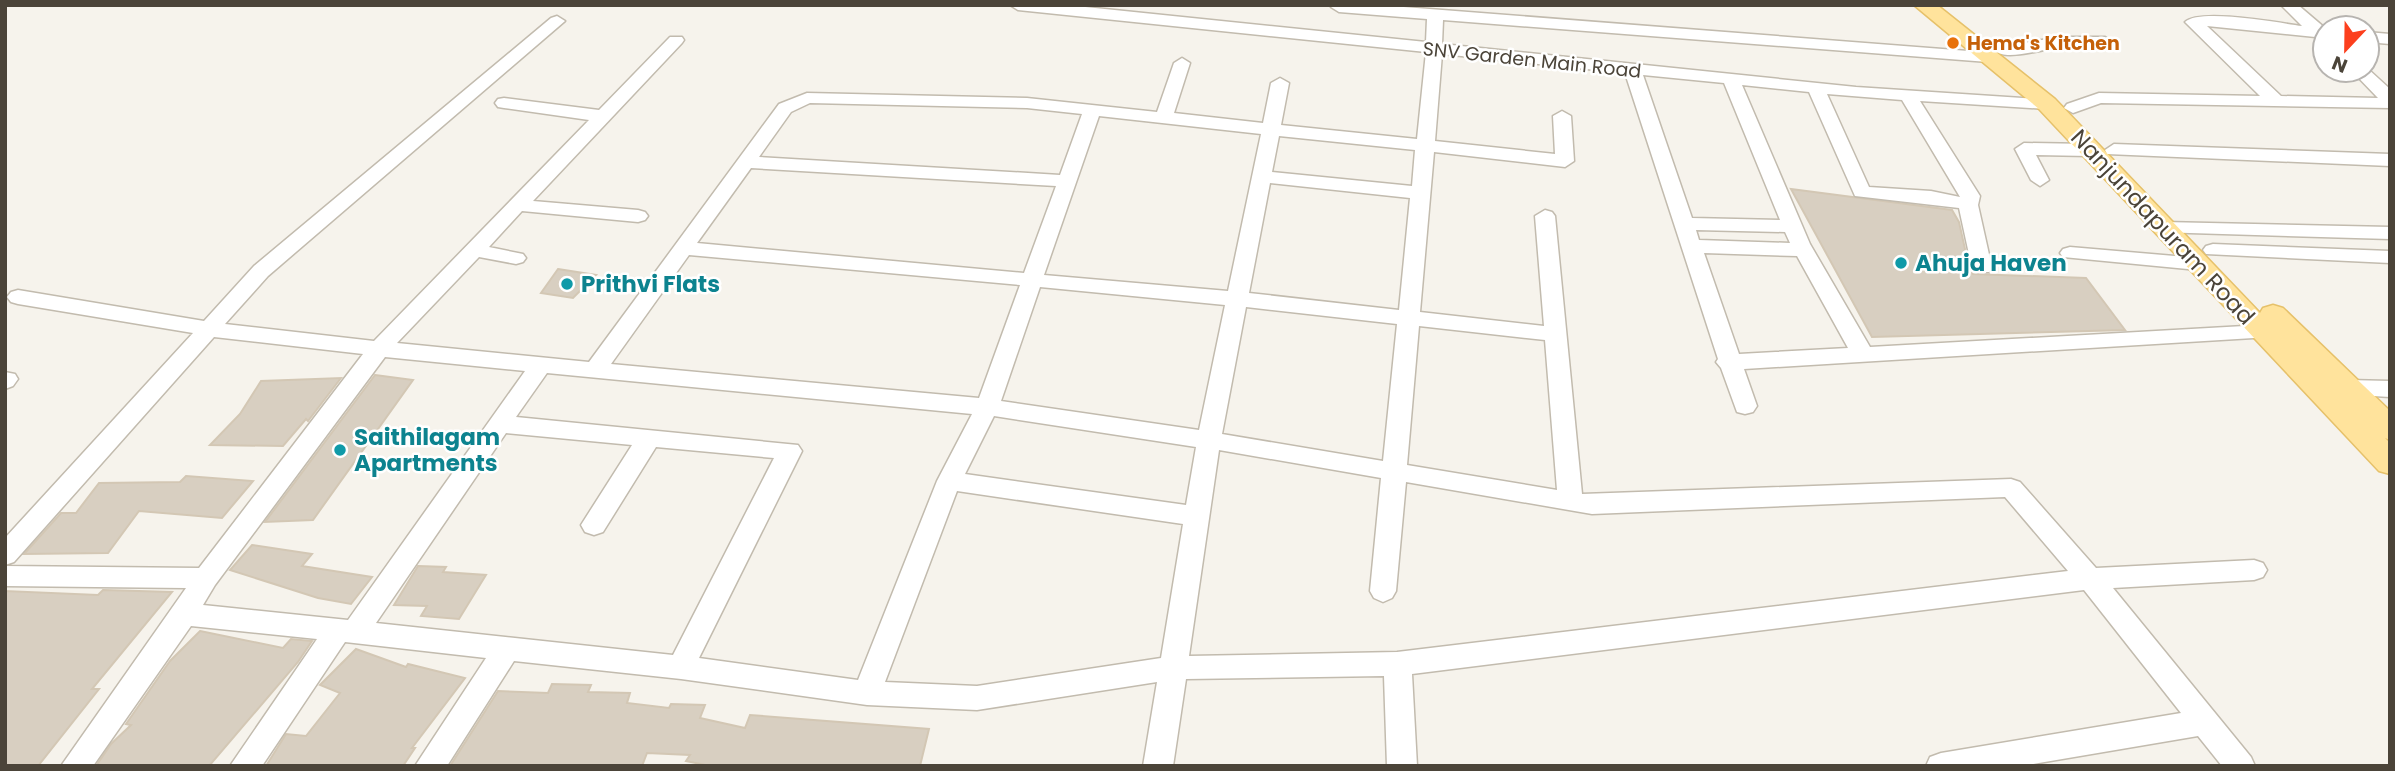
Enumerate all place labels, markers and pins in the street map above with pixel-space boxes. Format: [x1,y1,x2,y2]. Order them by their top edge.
place label: Hema's Kitchen [1967,30,2120,57]
marker: Hema's Kitchen [1945,35,1961,51]
place label: Ahuja Haven [1915,247,2067,279]
marker: Ahuja Haven [1893,255,1909,271]
place label: Prithvi Flats [581,268,720,300]
marker: Prithvi Flats [559,276,575,292]
place label: Saithilagam Apartments [354,421,500,479]
marker: Saithilagam Apartments [332,442,348,458]

